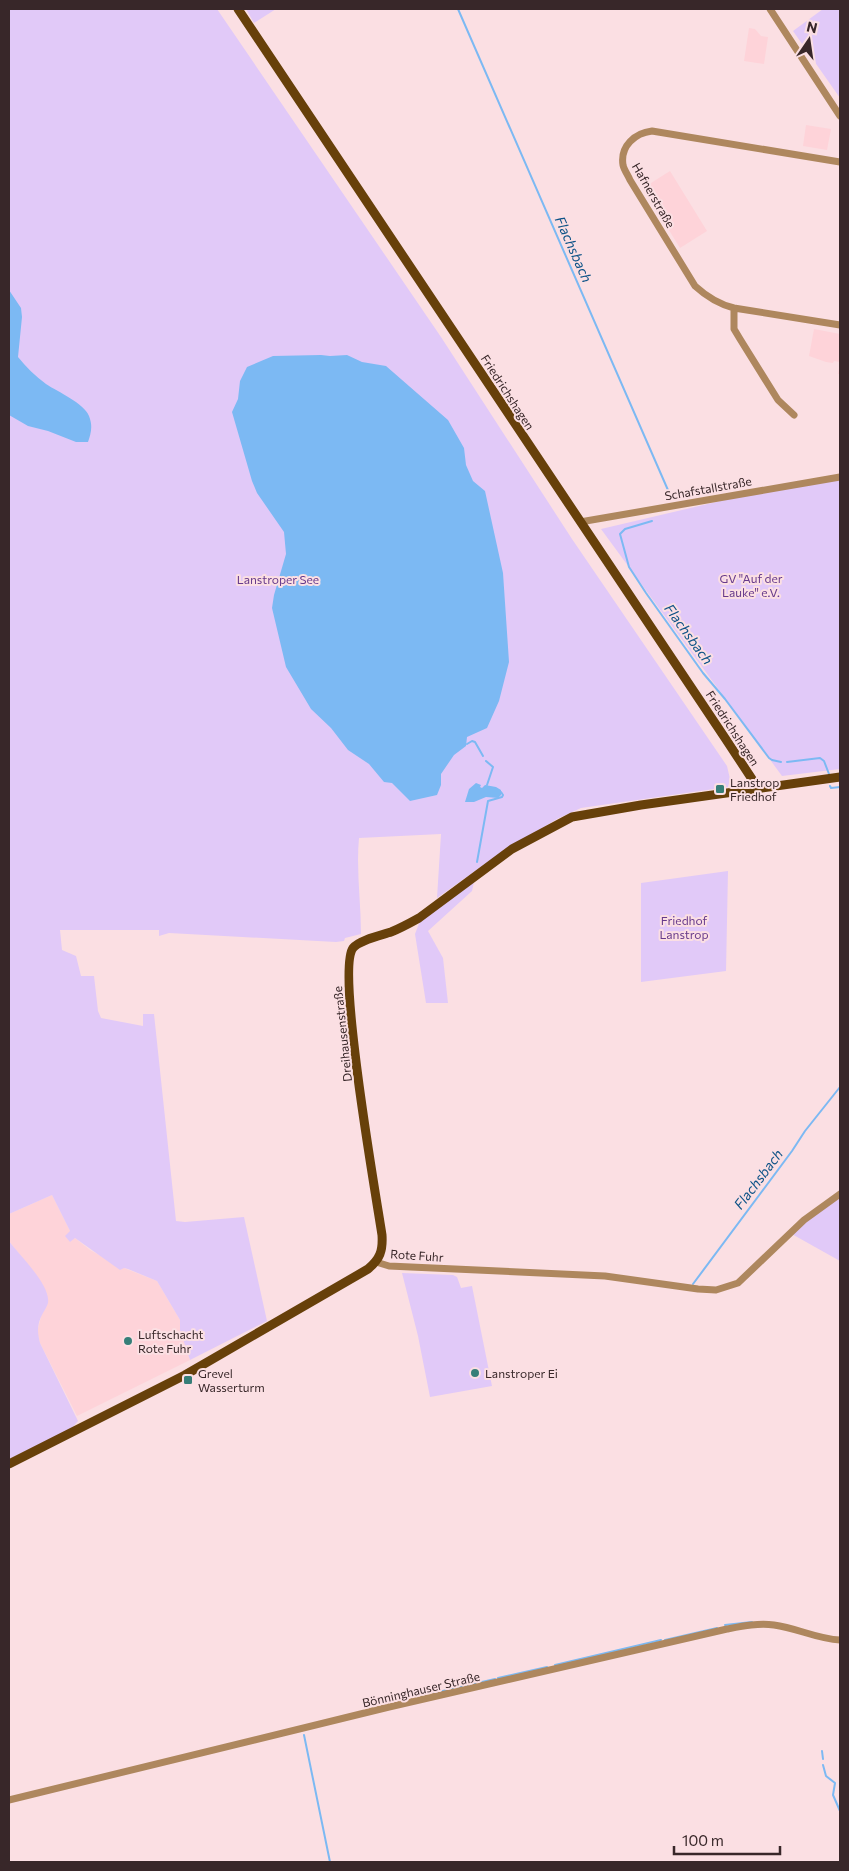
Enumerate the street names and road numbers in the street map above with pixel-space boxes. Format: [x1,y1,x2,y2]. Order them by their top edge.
street label: Hafnerstraße [630,160,678,230]
street label: Friedrichshagen [479,352,537,432]
street label: Schafstallstraße [663,473,753,503]
street label: Friedrichshagen [704,688,762,768]
street label: Dreihausenstraße [330,985,354,1083]
street label: Rote Fuhr [390,1246,444,1264]
street label: Bönninghauser Straße [361,1669,481,1709]

